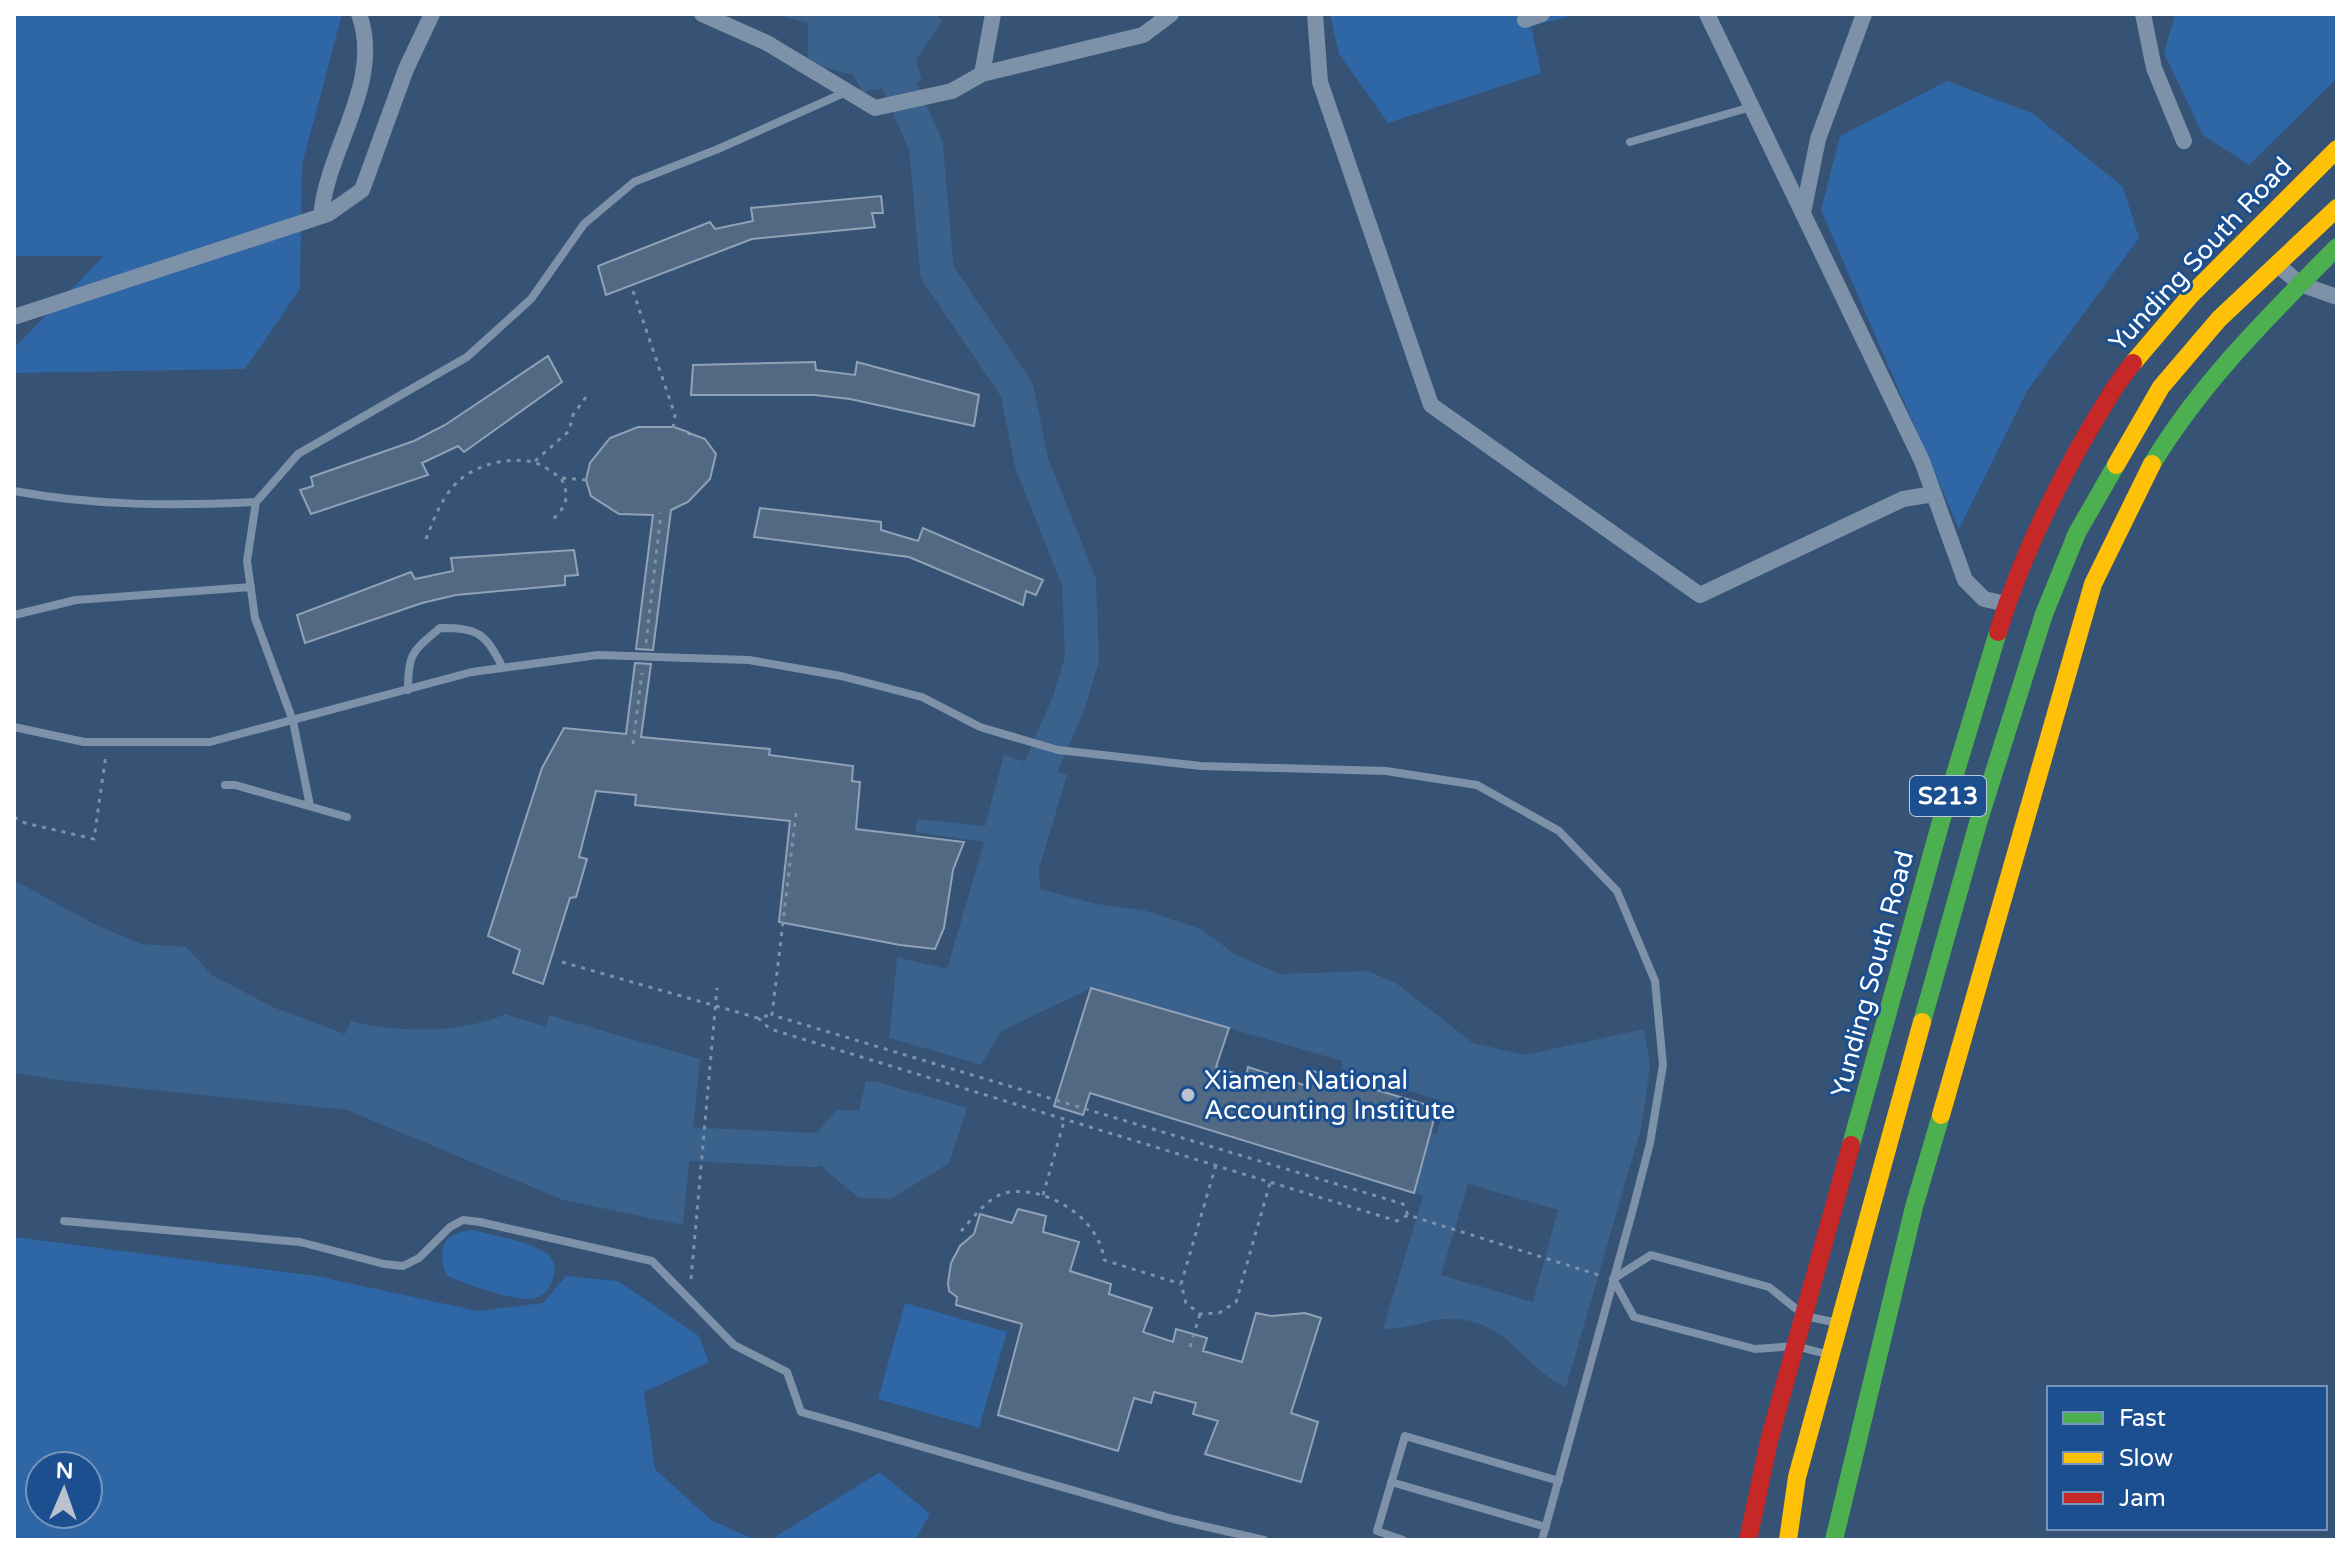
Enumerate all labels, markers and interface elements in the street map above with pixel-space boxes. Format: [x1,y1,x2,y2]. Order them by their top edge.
street label: Yunding South Road [2102,151,2298,358]
road number: S213 [1910,776,1986,816]
street label: Yunding South Road [1825,847,1920,1101]
place label: Xiamen National Accounting Institute [1204,1065,1455,1126]
marker: Xiamen National Accounting Institute [1179,1086,1197,1104]
legend [2047,1386,2327,1530]
text: Fast [2119,1404,2166,1433]
text: Slow [2119,1444,2173,1473]
north arrow [24,1450,104,1530]
text: N [55,1458,74,1484]
text: Jam [2119,1484,2166,1513]

